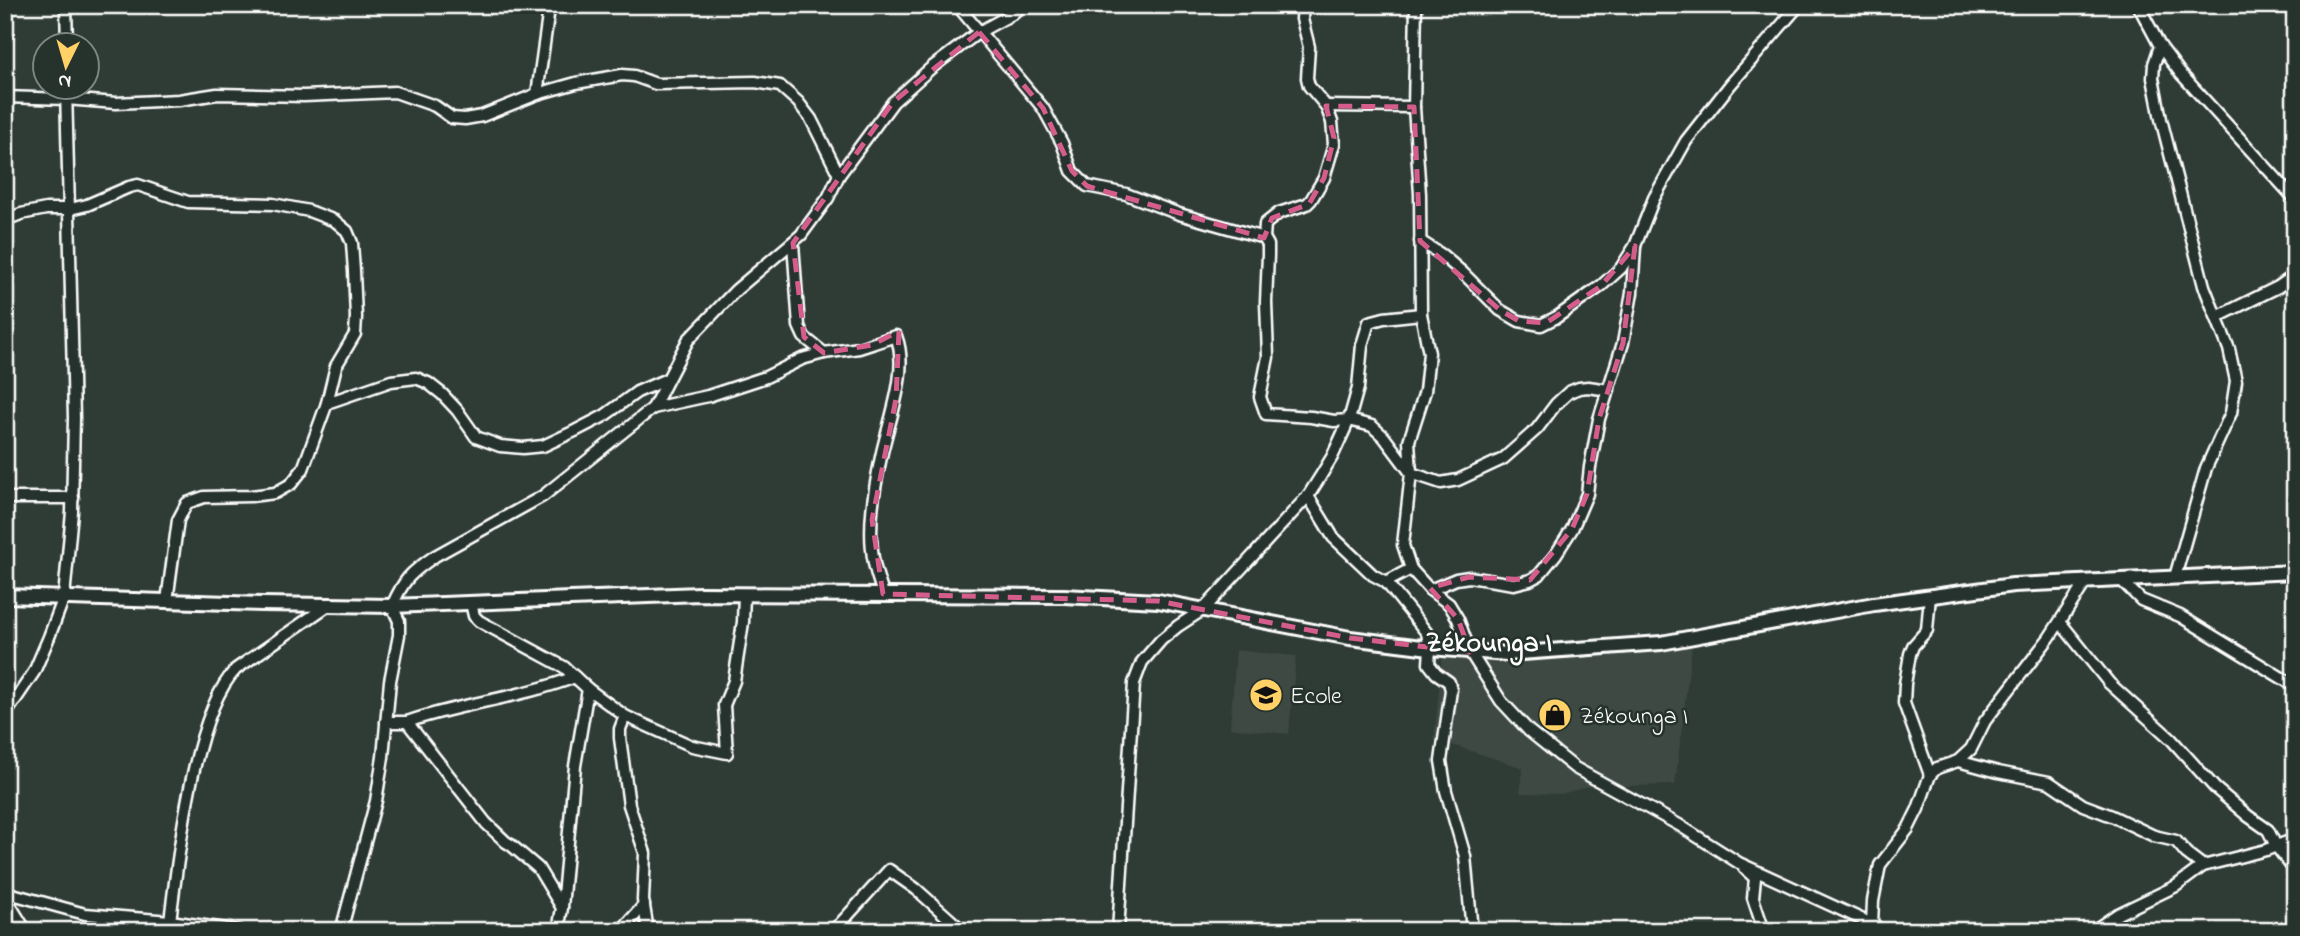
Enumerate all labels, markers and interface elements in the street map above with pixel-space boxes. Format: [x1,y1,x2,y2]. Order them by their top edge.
north arrow [32,32,102,102]
text: N [57,66,72,94]
district label: Zékounga I [1426,624,1552,666]
school or university icon: Ecole [1247,676,1285,714]
place label: Ecole [1290,680,1342,715]
shop icon: Zékounga I [1536,696,1574,734]
place label: Zékounga I [1580,700,1688,735]

